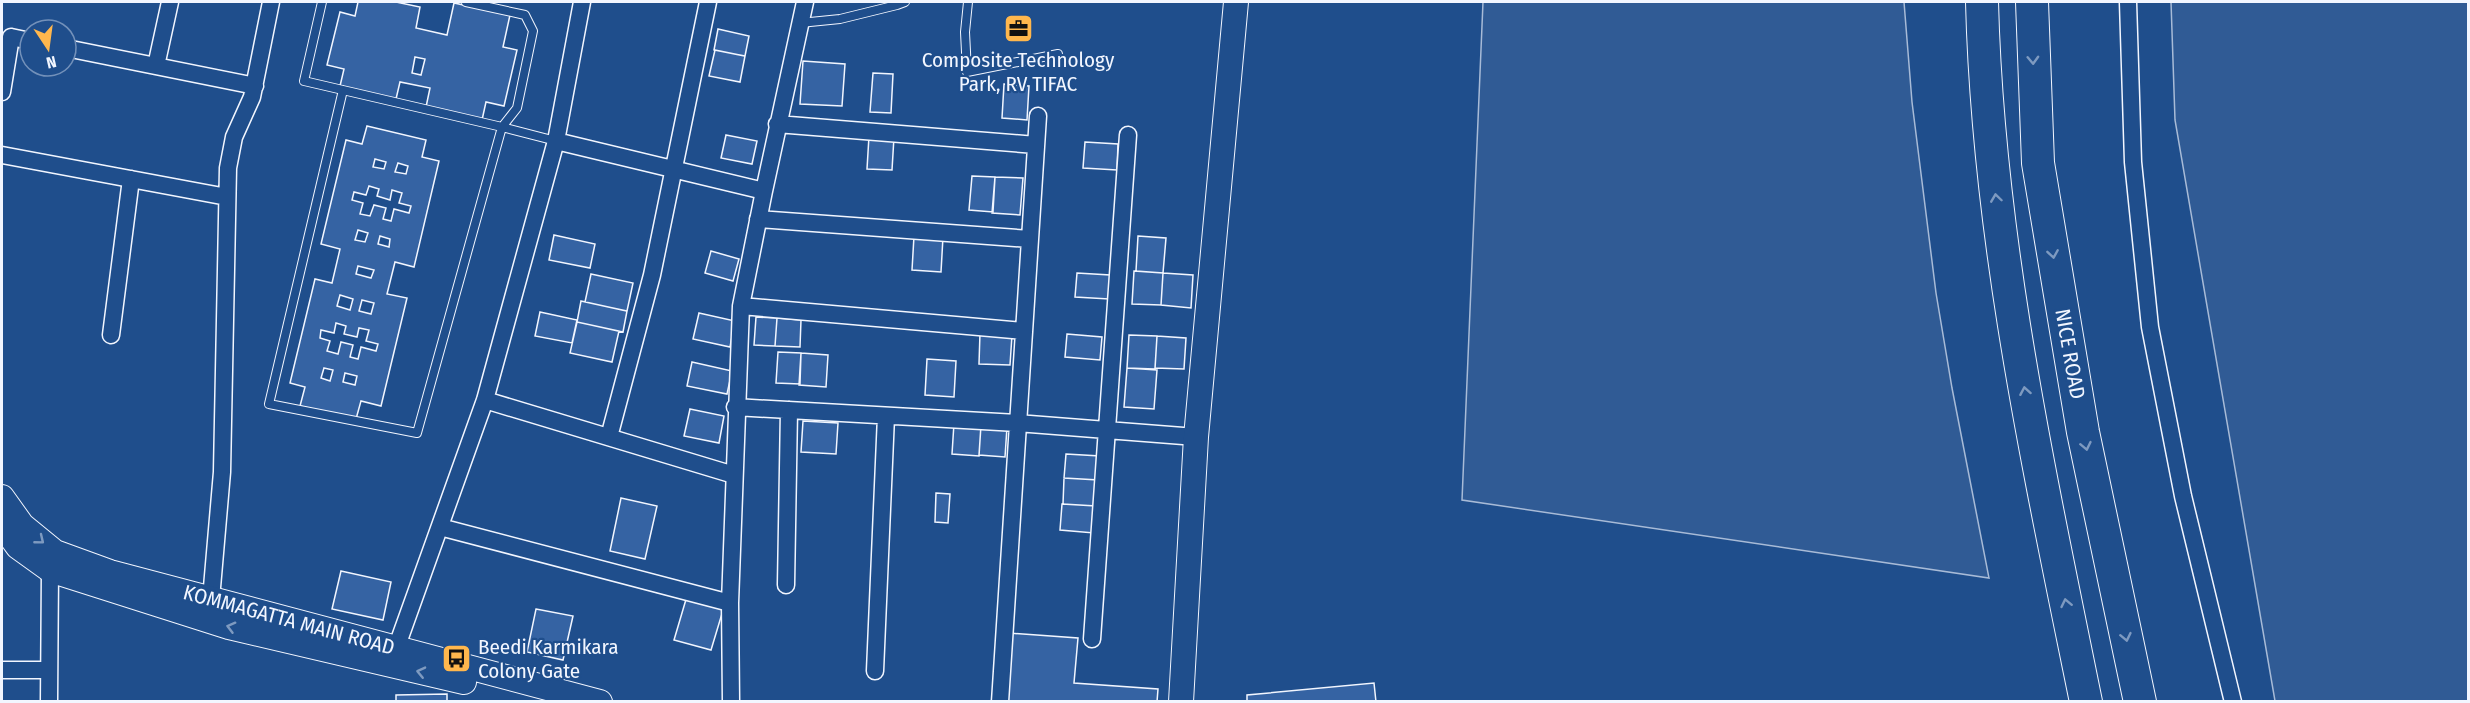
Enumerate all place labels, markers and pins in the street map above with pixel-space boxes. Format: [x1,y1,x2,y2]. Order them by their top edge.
office icon: Composite Technology Park, RV TIFAC [1002,13,1034,45]
place label: Composite Technology Park, RV TIFAC [922,47,1115,97]
place label: Beedi Karmikara Colony Gate [478,634,618,684]
bus stop icon: Beedi Karmikara Colony Gate [441,643,473,675]

